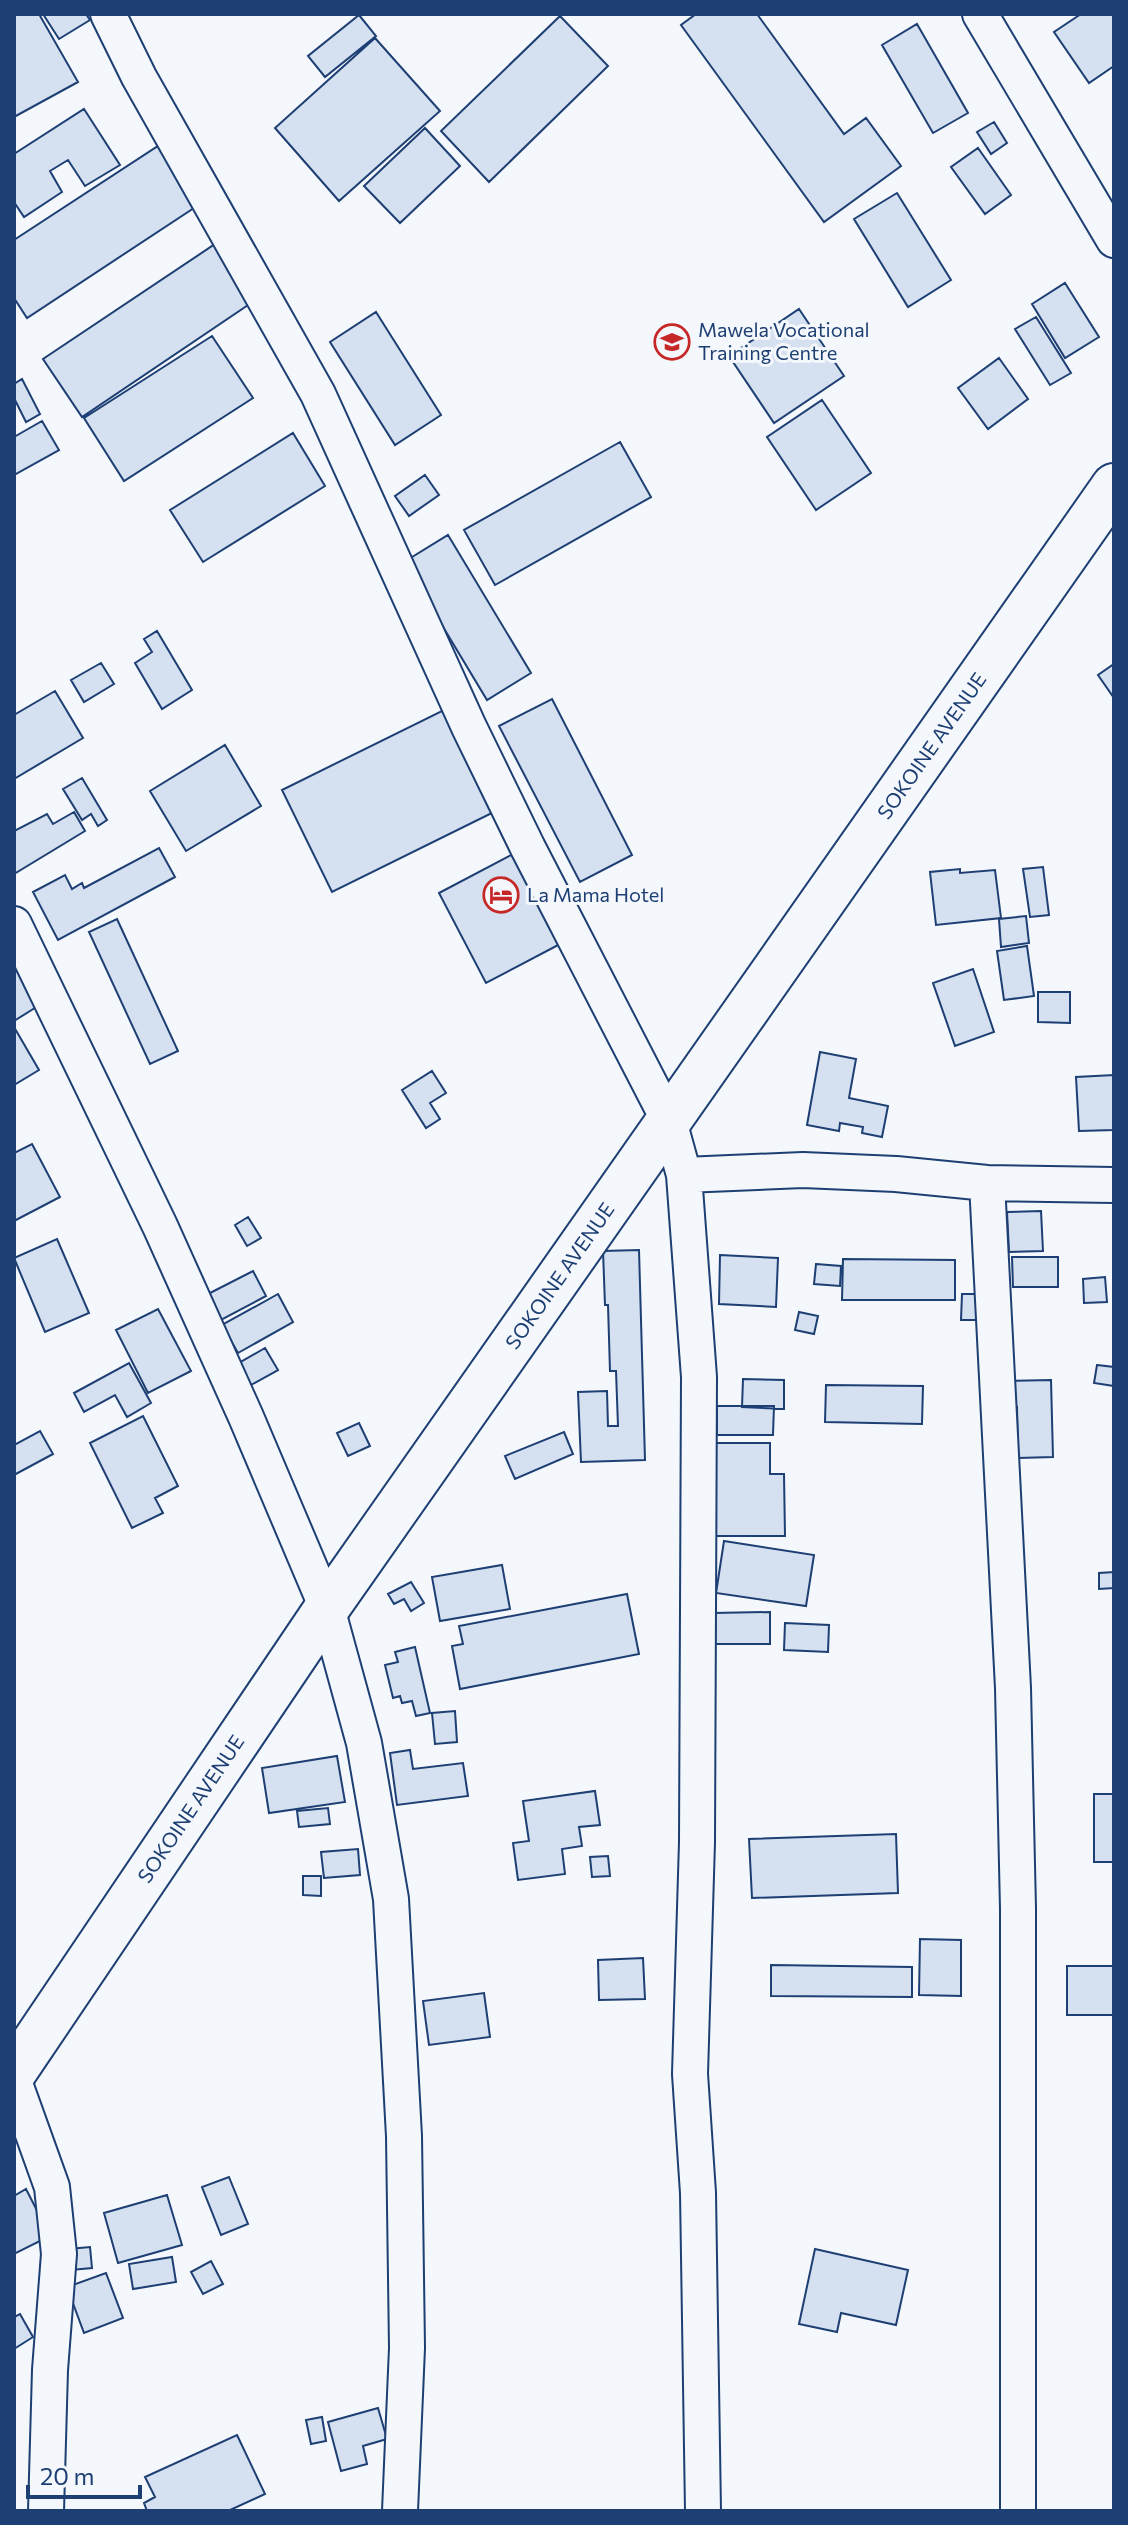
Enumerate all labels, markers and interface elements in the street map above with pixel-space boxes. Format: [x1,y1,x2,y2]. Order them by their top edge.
place label: Mawela Vocational Training Centre [698,317,870,364]
school or university icon: Mawela Vocational Training Centre [653,323,691,361]
street label: SOKOINE AVENUE [872,668,991,823]
hotel icon: La Mama Hotel [482,876,520,914]
place label: La Mama Hotel [527,882,664,906]
street label: SOKOINE AVENUE [500,1198,619,1353]
street label: SOKOINE AVENUE [132,1730,248,1887]
scale bar [28,2449,140,2499]
text: 20 m [40,2461,94,2490]

